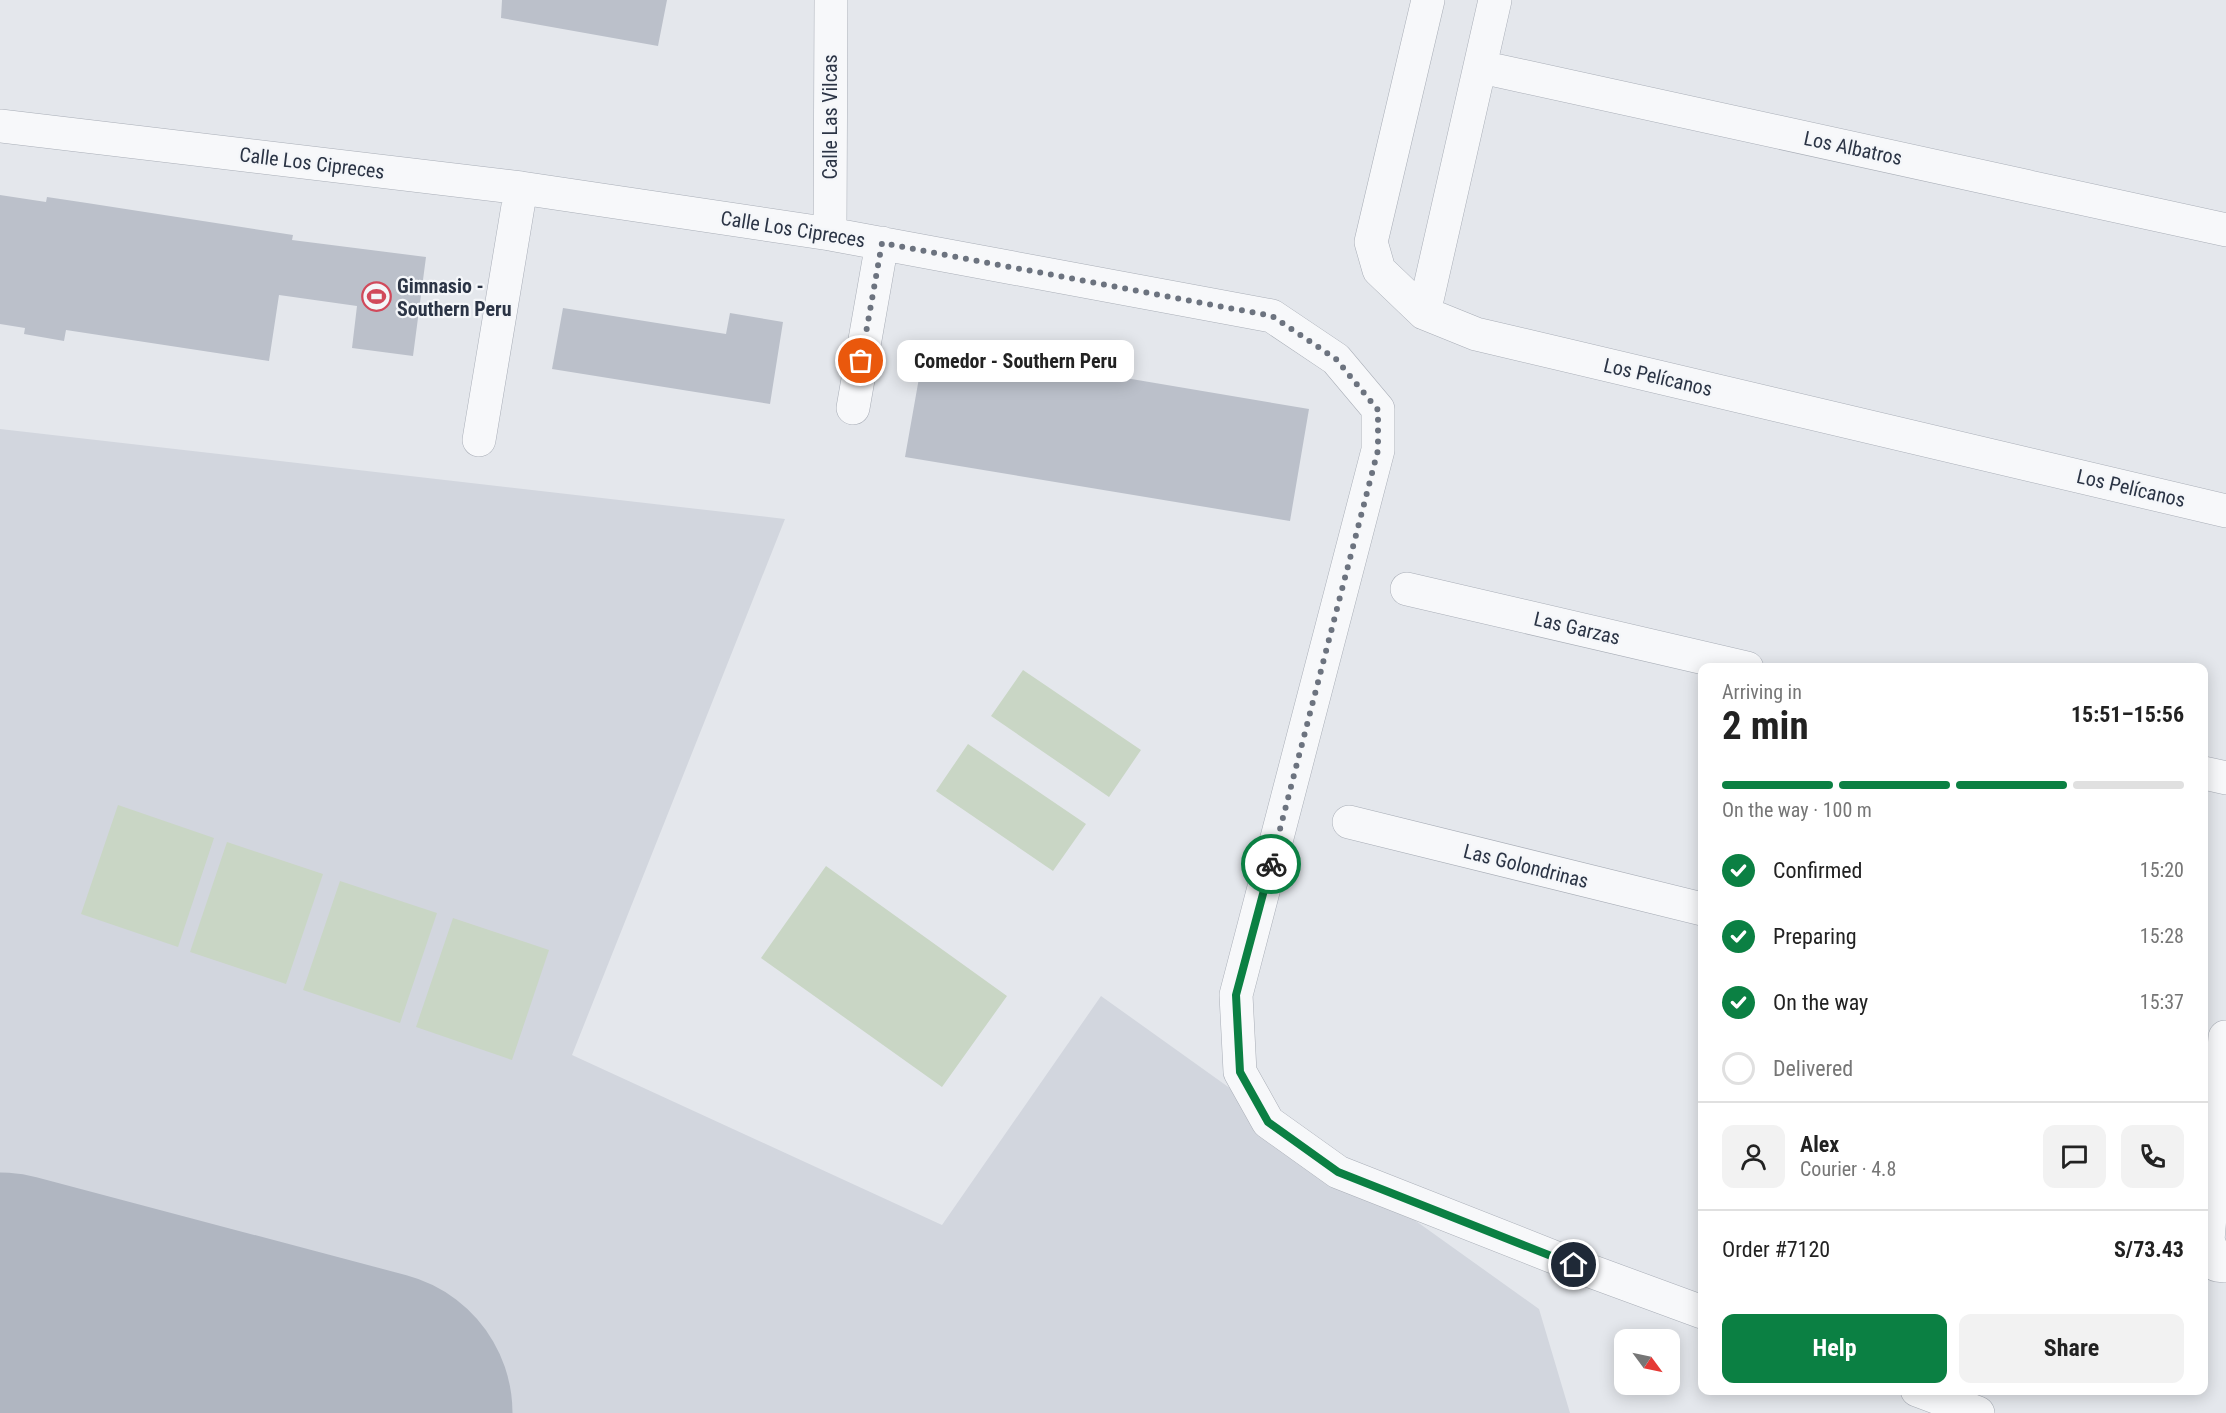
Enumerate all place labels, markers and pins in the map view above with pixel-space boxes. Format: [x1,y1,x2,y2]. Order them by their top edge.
place label: Gimnasio - Southern Peru [397,274,511,321]
sports icon: Gimnasio - Southern Peru [360,281,392,313]
pin [835,335,886,386]
callout: Comedor - Southern Peru [897,340,1134,382]
pin [1548,1239,1599,1290]

